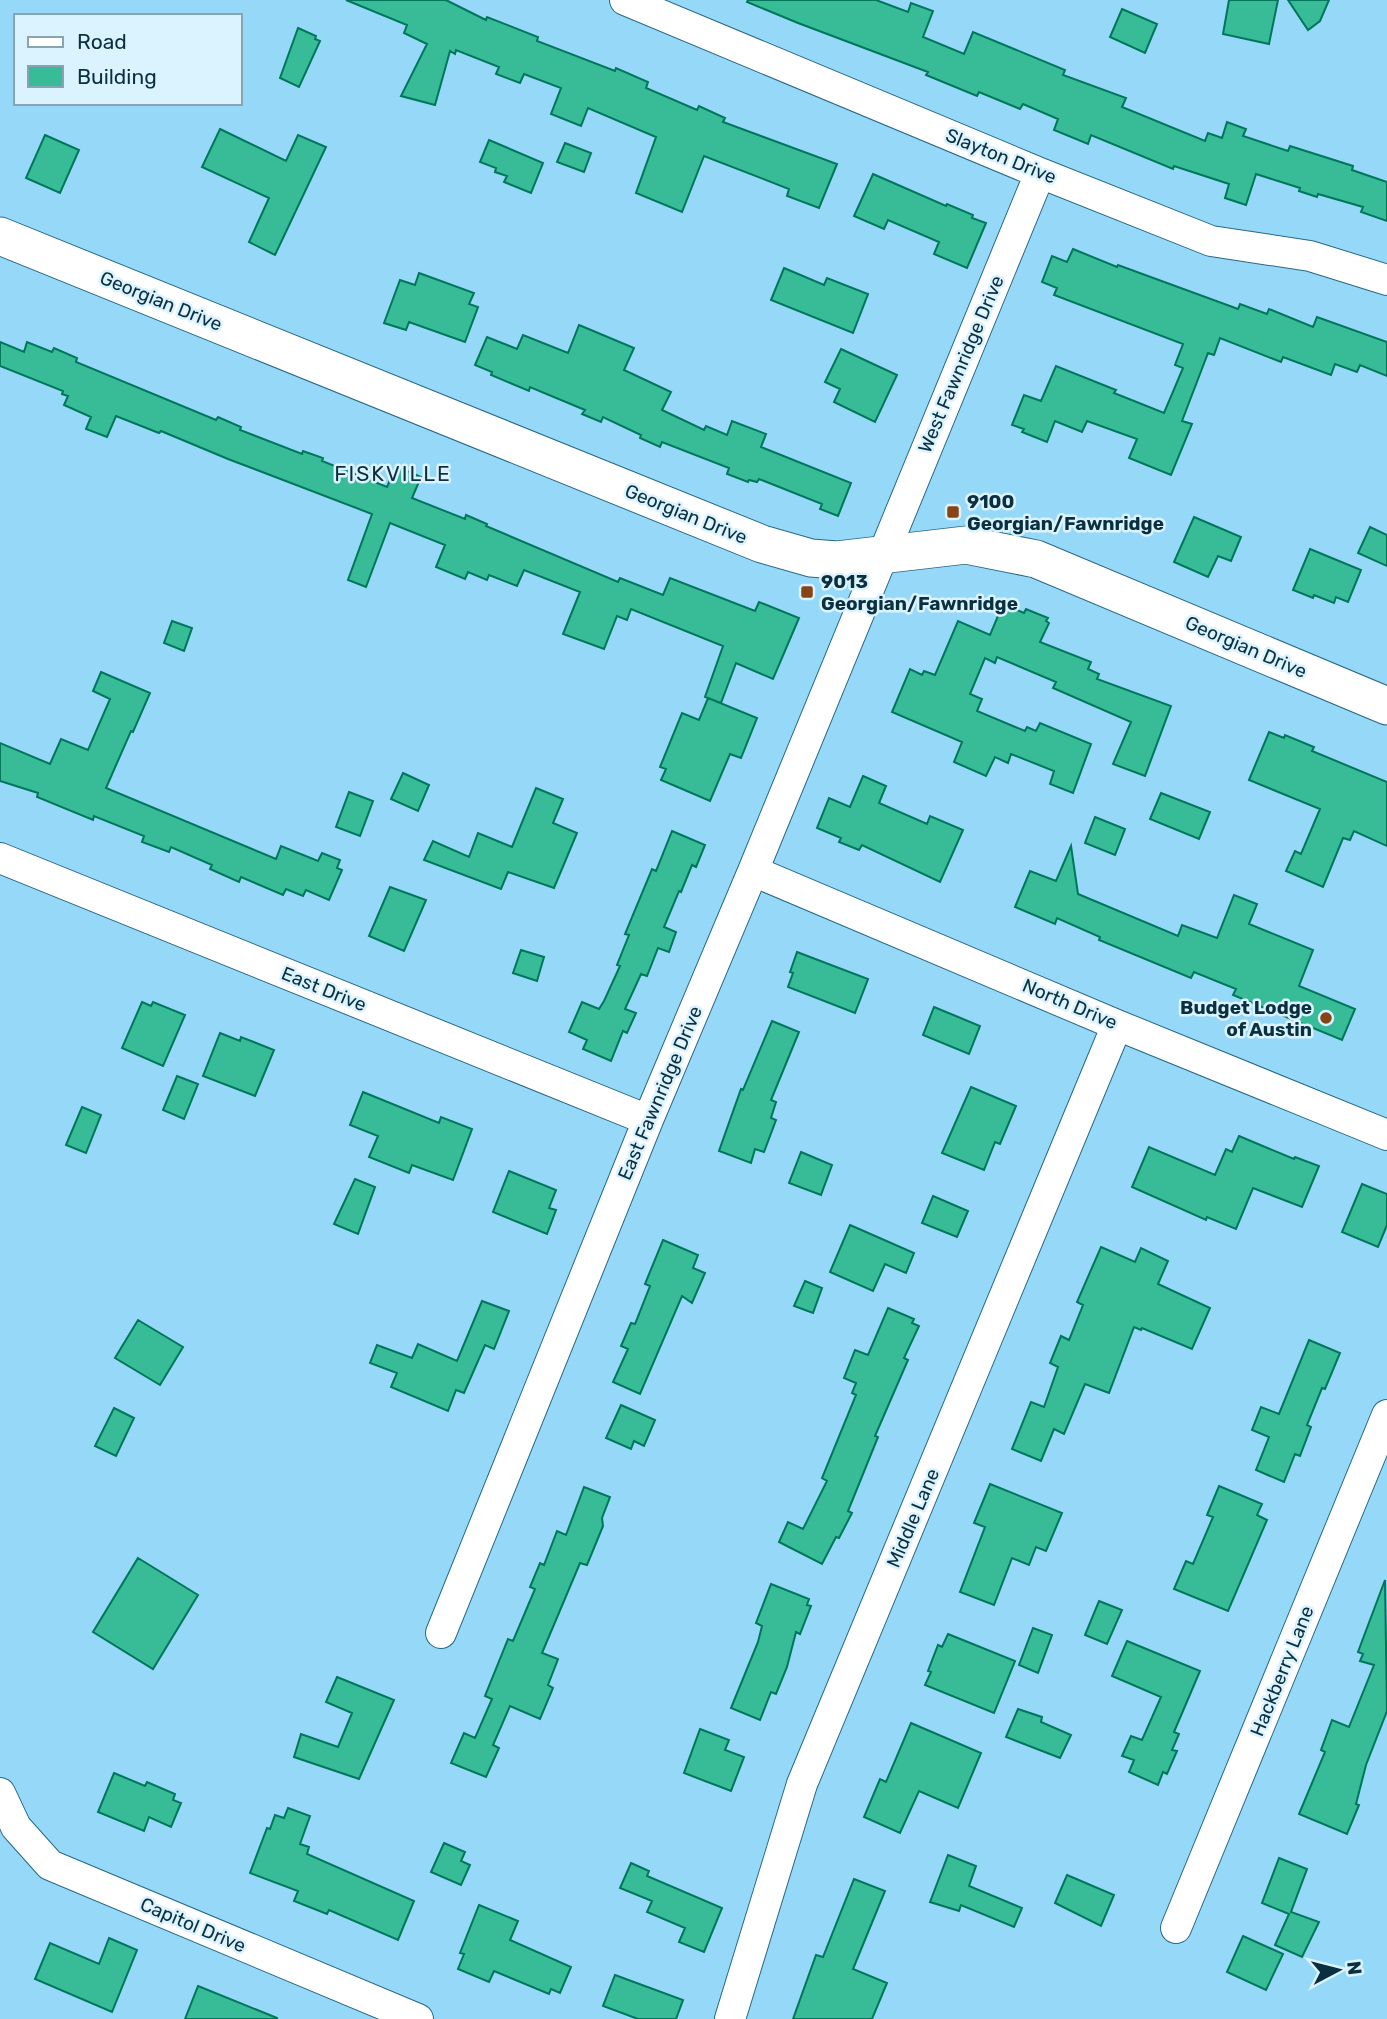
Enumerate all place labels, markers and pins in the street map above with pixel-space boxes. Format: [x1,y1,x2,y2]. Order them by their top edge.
place label: 9100 Georgian/Fawnridge [967,490,1164,535]
marker: 9100 Georgian/Fawnridge [945,504,961,520]
place label: 9013 Georgian/Fawnridge [821,570,1018,615]
marker: 9013 Georgian/Fawnridge [799,584,815,600]
place label: Budget Lodge of Austin [1180,996,1312,1041]
marker: Budget Lodge of Austin [1318,1010,1334,1026]

